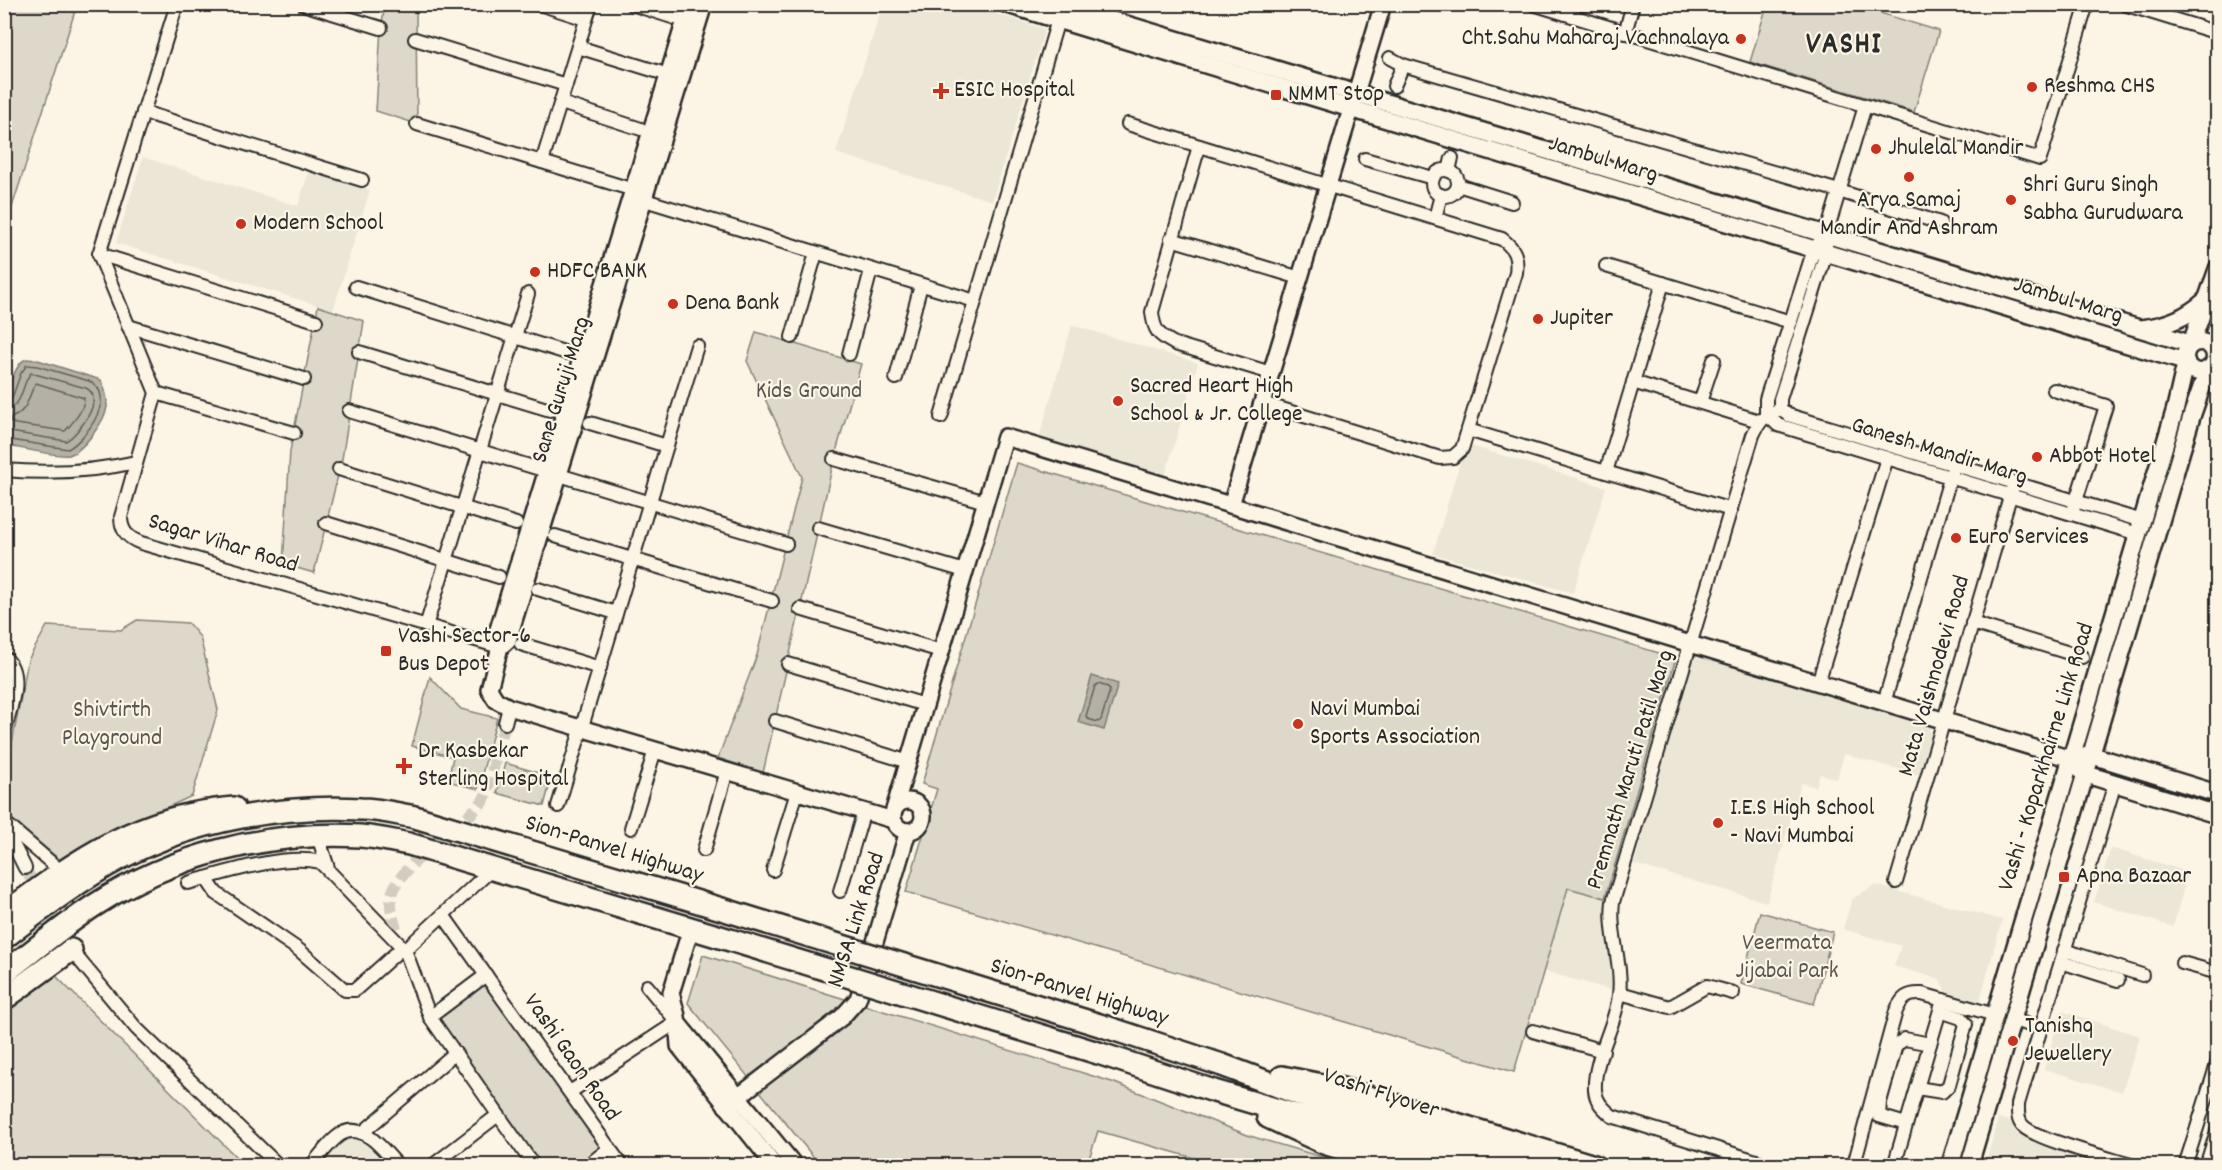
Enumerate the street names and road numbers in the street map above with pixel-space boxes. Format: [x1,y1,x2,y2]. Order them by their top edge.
street label: Jambul Marg [1544,127,1662,193]
street label: Jambul Marg [2009,268,2127,334]
street label: Sane Guruji Marg [524,313,600,467]
street label: Ganesh Mandir Marg [1847,409,2031,495]
street label: Sagar Vihar Road [144,505,302,583]
street label: Mata Vaishnodevi Road [1890,572,1980,780]
street label: Vashi - Koparkhairne Link Road [1990,619,2104,895]
street label: Premnath Maruti Patil Marg [1578,646,1684,894]
street label: Sion-Panvel Highway [521,807,708,894]
street label: NMSA Link Road [819,848,895,992]
street label: Sion-Panvel Highway [986,950,1173,1037]
street label: Vashi Gaon Road [514,987,628,1129]
street label: Vashi Flyover [1319,1059,1443,1129]

